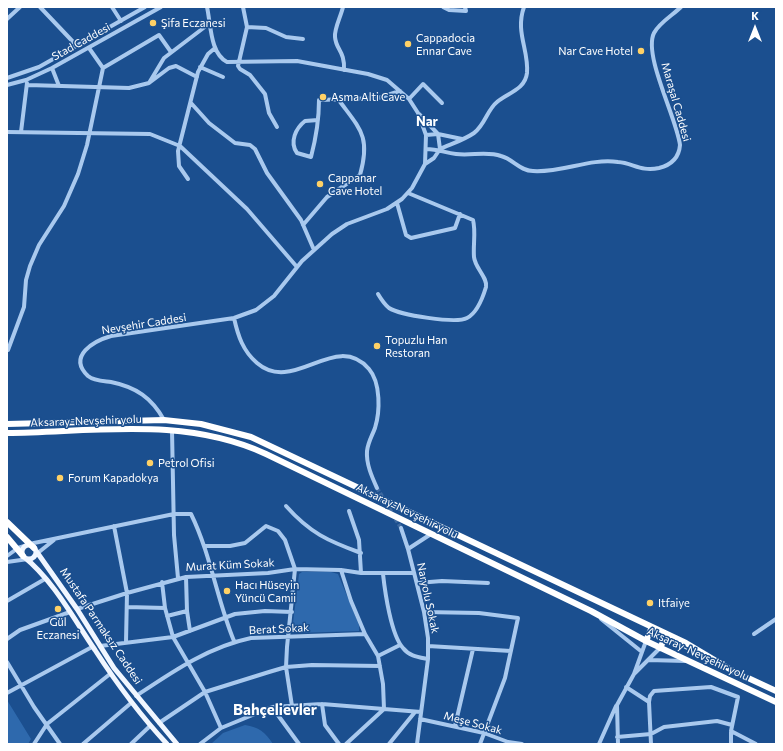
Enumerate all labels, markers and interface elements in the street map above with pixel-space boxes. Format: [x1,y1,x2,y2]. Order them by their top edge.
north arrow [735,8,775,48]
text: K [751,9,759,22]
place label: Şifa Eczanesi [161,16,225,30]
marker: Şifa Eczanesi [148,18,158,28]
street label: Stad Caddesi [50,21,112,63]
place label: Cappadocia Ennar Cave [416,31,475,57]
marker: Cappadocia Ennar Cave [403,39,413,49]
place label: Nar Cave Hotel [558,44,633,58]
marker: Nar Cave Hotel [636,46,646,56]
street label: Maraşal Caddesi [658,61,694,143]
place label: Asma Alti Cave [331,90,405,104]
marker: Asma Alti Cave [318,92,328,102]
district label: Nar [416,114,438,130]
place label: Cappanar Cave Hotel [328,171,382,197]
marker: Cappanar Cave Hotel [315,179,325,189]
street label: Nevşehir Caddesi [101,311,187,337]
place label: Topuzlu Han Restoran [385,333,447,359]
marker: Topuzlu Han Restoran [372,341,382,351]
street label: Aksaray-Nevşehir yolu [30,412,142,430]
place label: Petrol Ofisi [158,456,215,470]
marker: Petrol Ofisi [145,458,155,468]
place label: Forum Kapadokya [68,471,158,485]
marker: Forum Kapadokya [55,473,65,483]
street label: Aksaray-Nevşehir yolu [354,481,460,541]
street label: Murat Küm Sokak [185,556,275,574]
street label: Naryolu Sokak [414,561,442,635]
street label: Mustafa Parmaksız Caddesi [57,565,145,687]
place label: Hacı Hüseyin Yüncü Camii [235,578,299,604]
marker: Hacı Hüseyin Yüncü Camii [222,586,232,596]
place label: Itfaiye [658,596,690,610]
marker: Itfaiye [645,598,655,608]
marker: Gül Eczanesi [53,604,63,614]
place label: Gül Eczanesi [36,615,80,641]
street label: Berat Sokak [249,621,309,637]
street label: Aksaray-Nevşehir yolu [645,624,751,684]
district label: Bahçelievler [233,701,317,719]
street label: Meşe Sokak [442,709,504,737]

